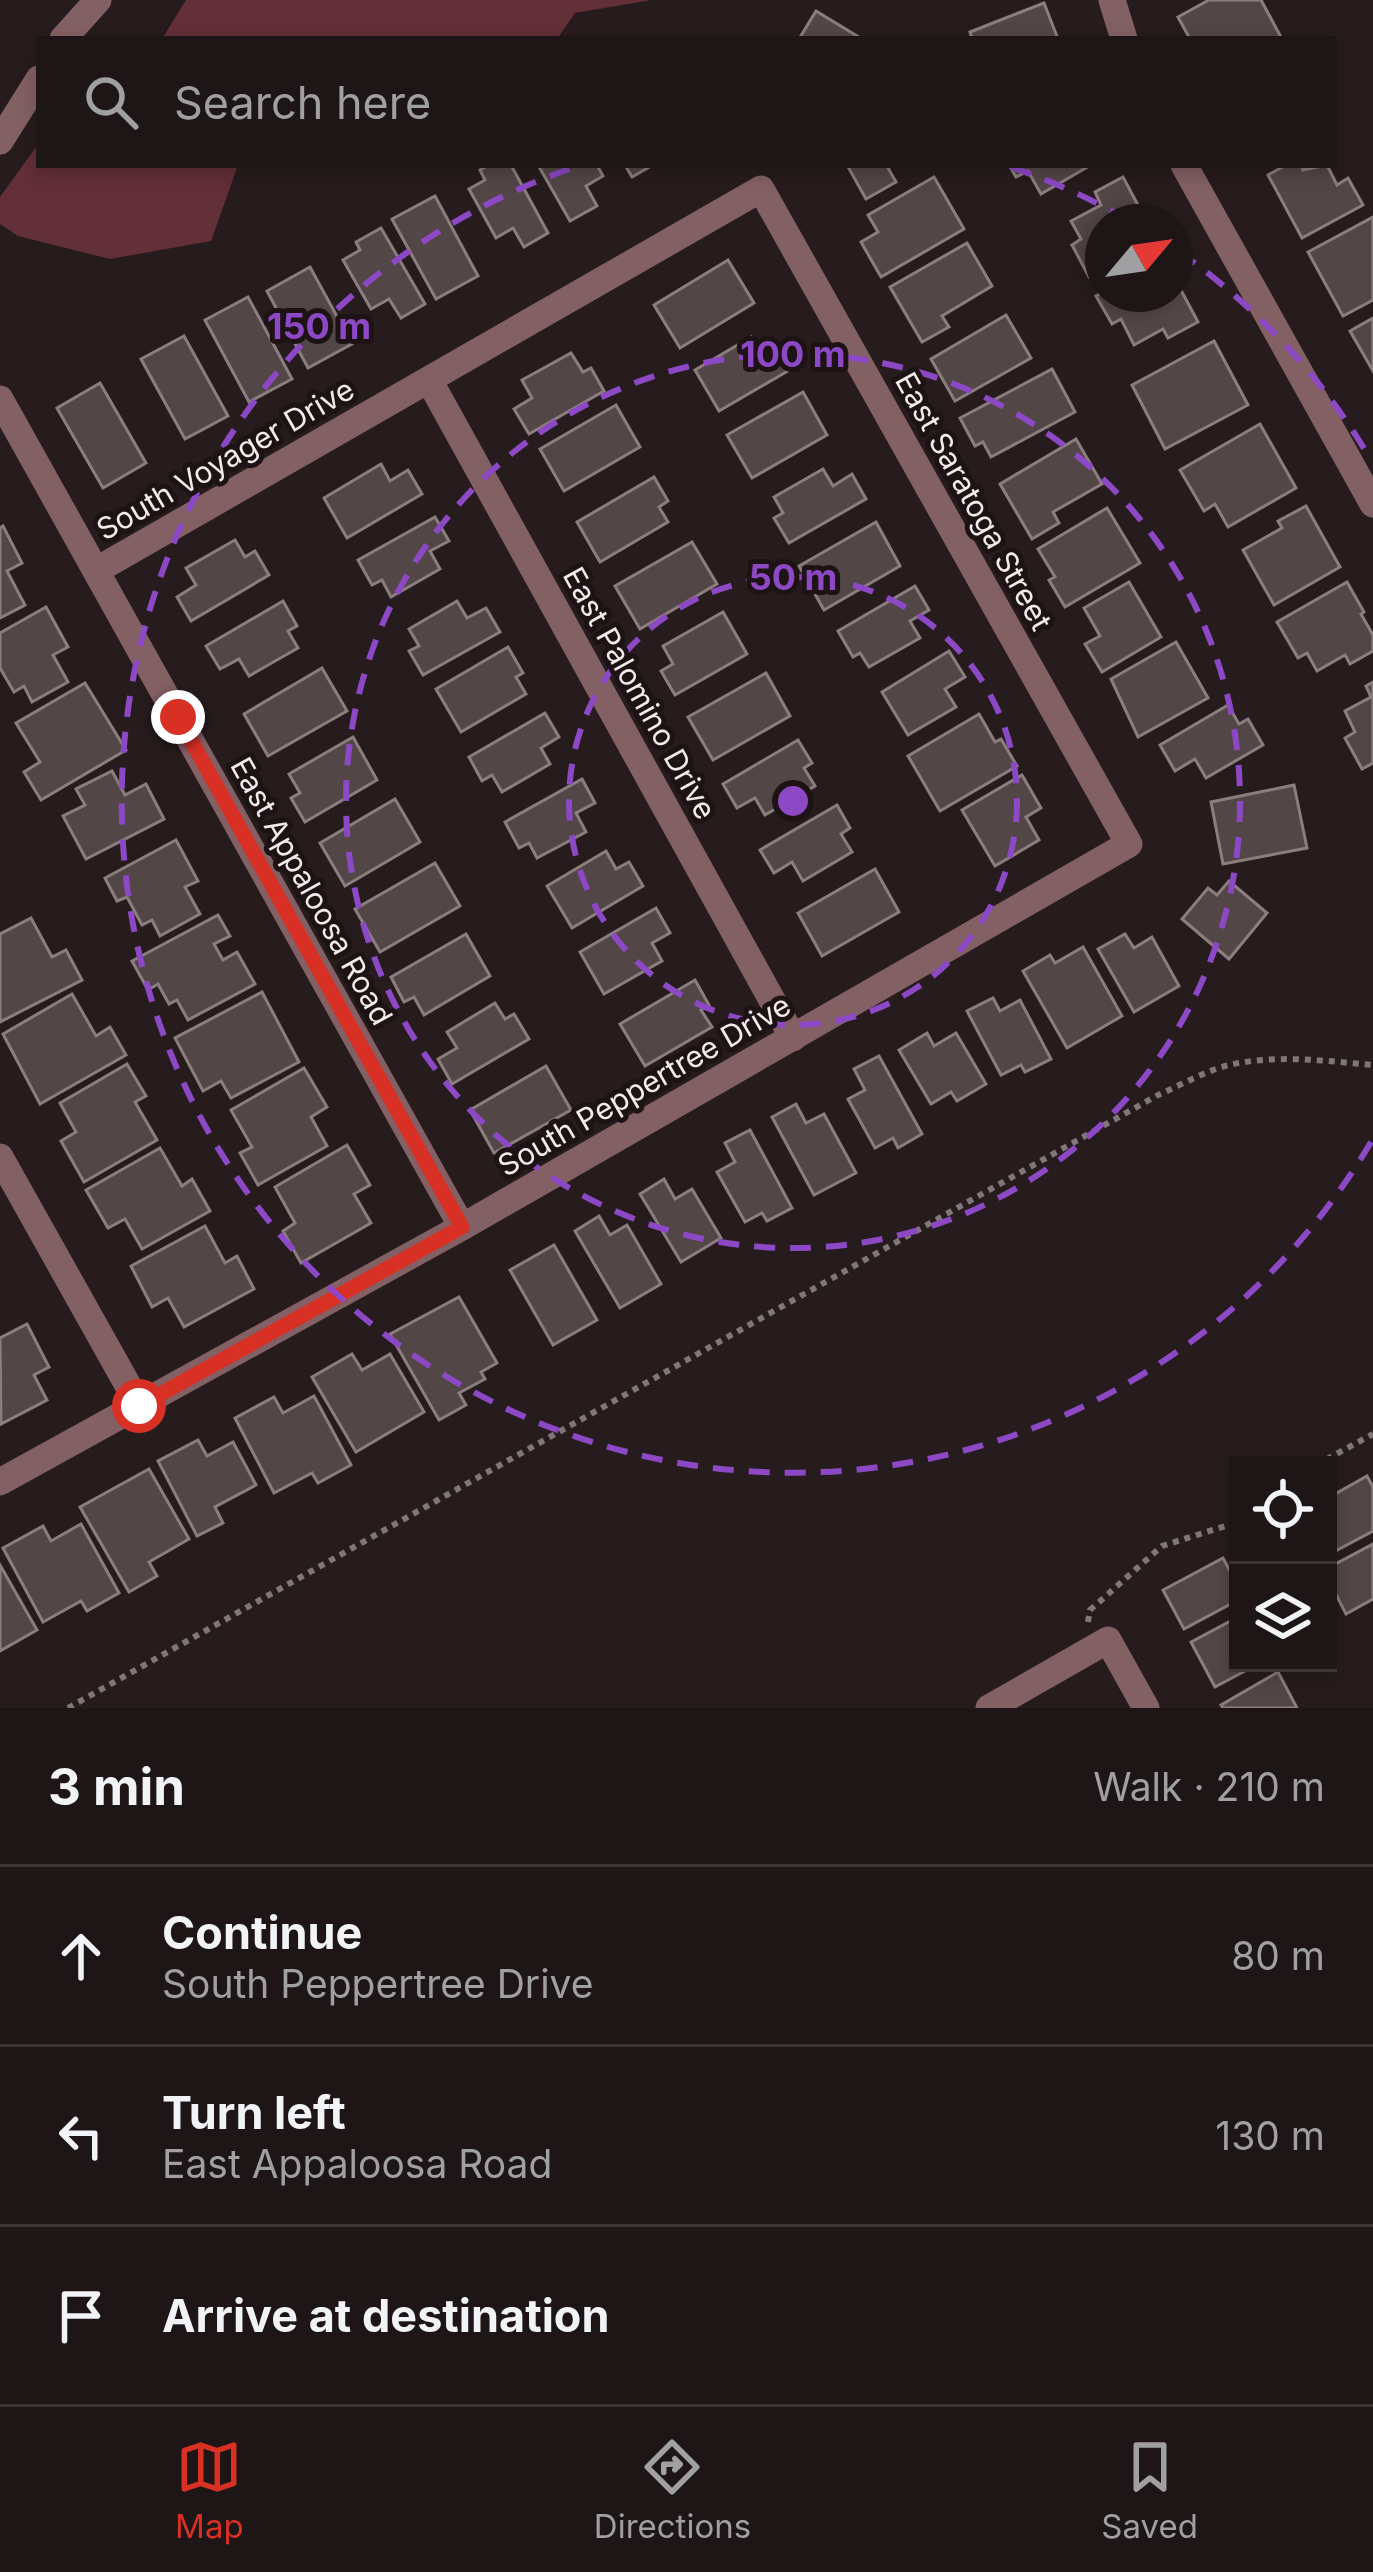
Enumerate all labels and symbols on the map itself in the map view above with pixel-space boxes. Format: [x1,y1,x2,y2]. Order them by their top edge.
north arrow [1085,204,1193,312]
text: 150 m [267,304,371,348]
text: 100 m [740,332,846,376]
street label: East Saratoga Street [888,366,1060,636]
street label: South Voyager Drive [90,371,360,547]
text: 50 m [749,555,837,599]
street label: East Palomino Drive [556,561,724,825]
route end [151,690,205,744]
street label: East Appaloosa Road [223,751,401,1031]
centre of rings [772,780,814,822]
street label: South Peppertree Drive [491,986,797,1184]
route start [112,1379,166,1433]

